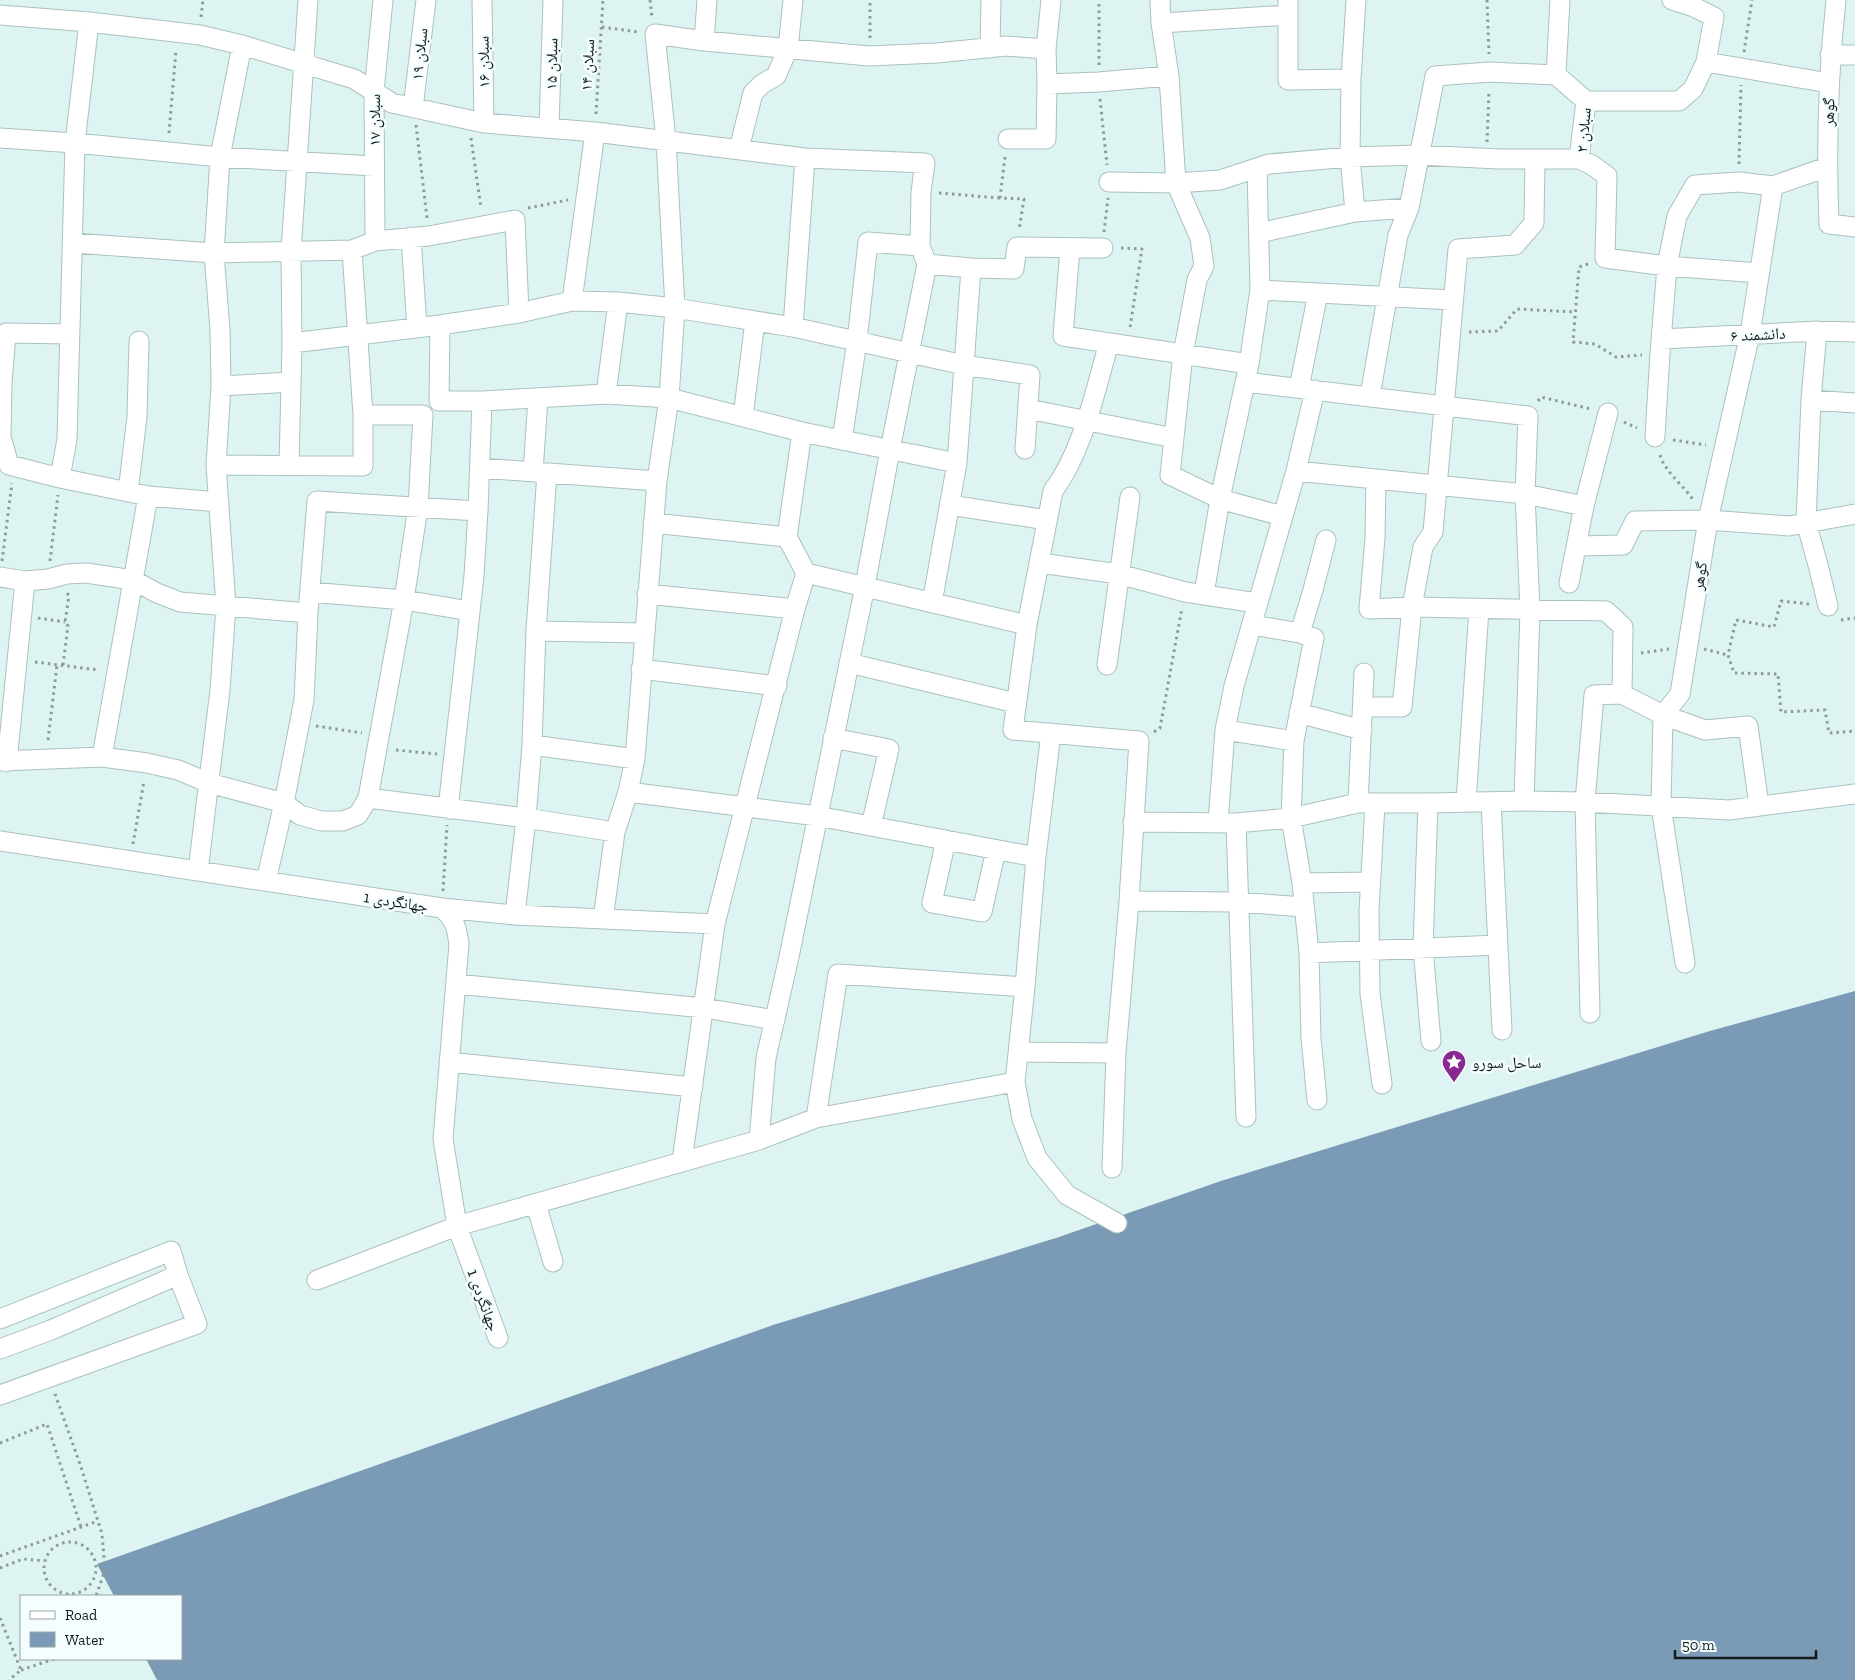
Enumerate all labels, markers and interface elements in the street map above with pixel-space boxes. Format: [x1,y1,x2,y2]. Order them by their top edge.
street label: سبلان ۱۹ [407,27,433,81]
street label: سبلان ۱۶ [474,36,494,88]
street label: سبلان ۱۵ [542,38,562,90]
street label: سبلان ۱۴ [577,38,599,92]
street label: سبلان ۱۷ [365,94,385,146]
street label: گوهر [1818,97,1839,128]
street label: سبلان ۲ [1572,107,1596,153]
street label: دانشمند ۶ [1730,324,1786,345]
street label: گوهر [1688,560,1711,593]
street label: جهانگردی 1 [362,887,429,917]
place icon: ساحل سورو [1441,1049,1467,1083]
place label: ساحل سورو [1472,1053,1542,1073]
street label: جهانگردی 1 [463,1266,504,1334]
legend [20,1595,182,1660]
text: Road [65,1606,98,1624]
scale bar [1675,1628,1816,1660]
text: Water [65,1631,105,1649]
text: 50 m [1682,1636,1715,1654]

